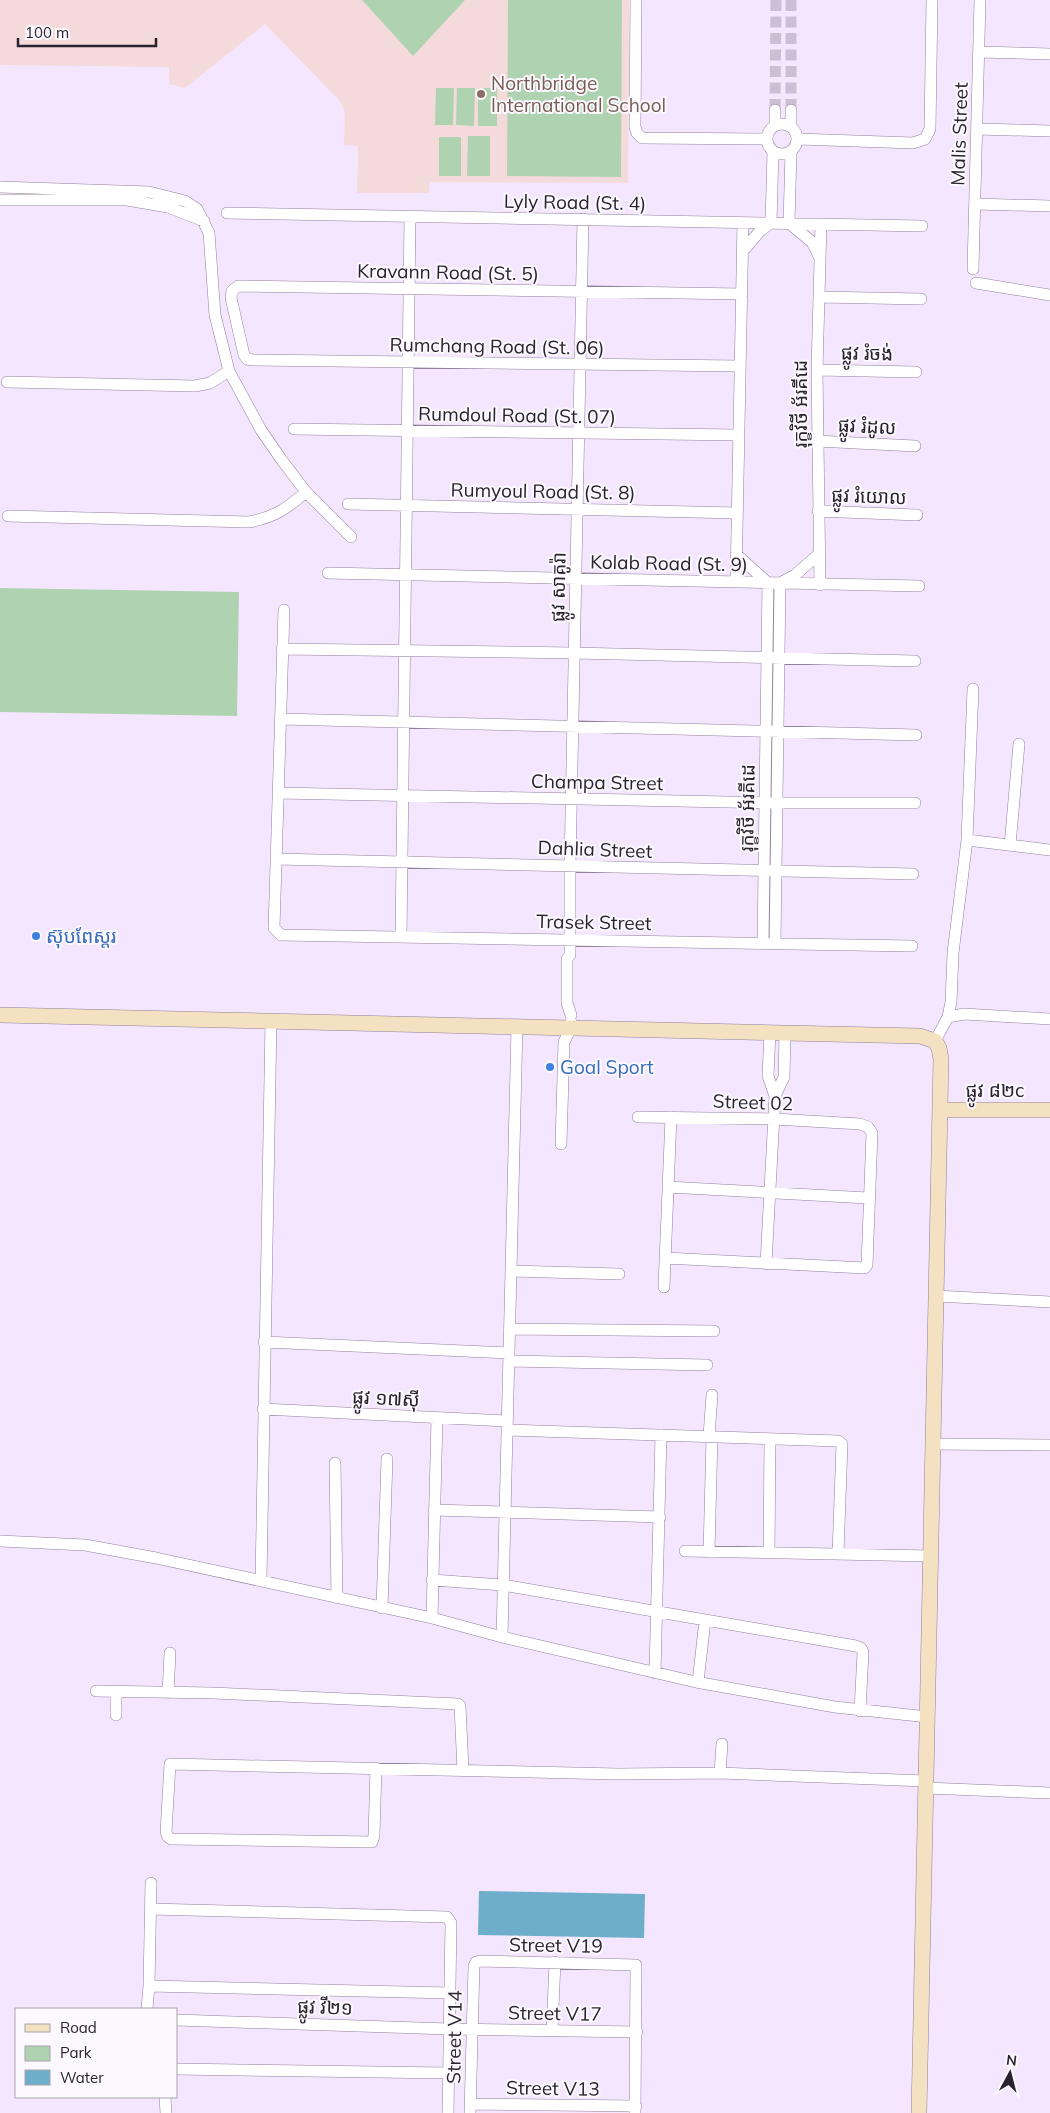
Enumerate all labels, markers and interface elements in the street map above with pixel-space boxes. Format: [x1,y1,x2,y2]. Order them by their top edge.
scale bar [18,15,155,47]
text: 100 m [25,23,69,42]
place label: Northbridge International School [491,71,666,117]
street label: Malis Street [945,81,973,186]
marker: Northbridge International School [475,88,487,100]
street label: Lyly Road (St. 4) [504,189,646,215]
street label: Kravann Road (St. 5) [357,258,539,286]
street label: Rumchang Road (St. 06) [389,332,605,360]
street label: ផ្លូវ រំចង់ [840,341,893,371]
street label: រុក្ខវិថី អ័រគីដេ [788,360,813,448]
street label: Rumdoul Road (St. 07) [418,401,616,429]
street label: ផ្លូវ រំដូល [837,412,897,445]
street label: Rumyoul Road (St. 8) [450,477,636,505]
street label: ផ្លូវ រំយោល [831,483,907,515]
street label: Kolab Road (St. 9) [590,550,748,576]
street label: ផ្លូវ សាគូរ៉ា [545,552,576,622]
street label: រុក្ខវិថី អ័រគីដេ [734,764,761,852]
street label: Champa Street [531,769,664,795]
street label: Dahlia Street [537,835,653,863]
street label: Trasek Street [536,909,652,935]
place label: ស៊ុបពែស្តរ [46,924,116,949]
marker: ស៊ុបពែស្តរ [30,930,42,942]
place label: Goal Sport [560,1055,654,1079]
marker: Goal Sport [544,1061,556,1073]
street label: ផ្លូវ ៨២c [966,1078,1024,1108]
street label: Street 02 [712,1089,794,1115]
street label: ផ្លូវ ១៧ស៊ី [351,1384,420,1417]
street label: Street V19 [509,1932,603,1958]
street label: Street V14 [441,1990,467,2084]
street label: ផ្លូវ វី២១ [297,1994,353,2026]
street label: Street V17 [508,2000,602,2026]
legend [15,2008,178,2098]
text: Road [60,2018,97,2037]
text: Park [60,2043,92,2062]
north arrow [985,2048,1035,2098]
text: N [1005,2051,1018,2070]
text: Water [60,2068,104,2087]
street label: Street V13 [506,2075,600,2101]

